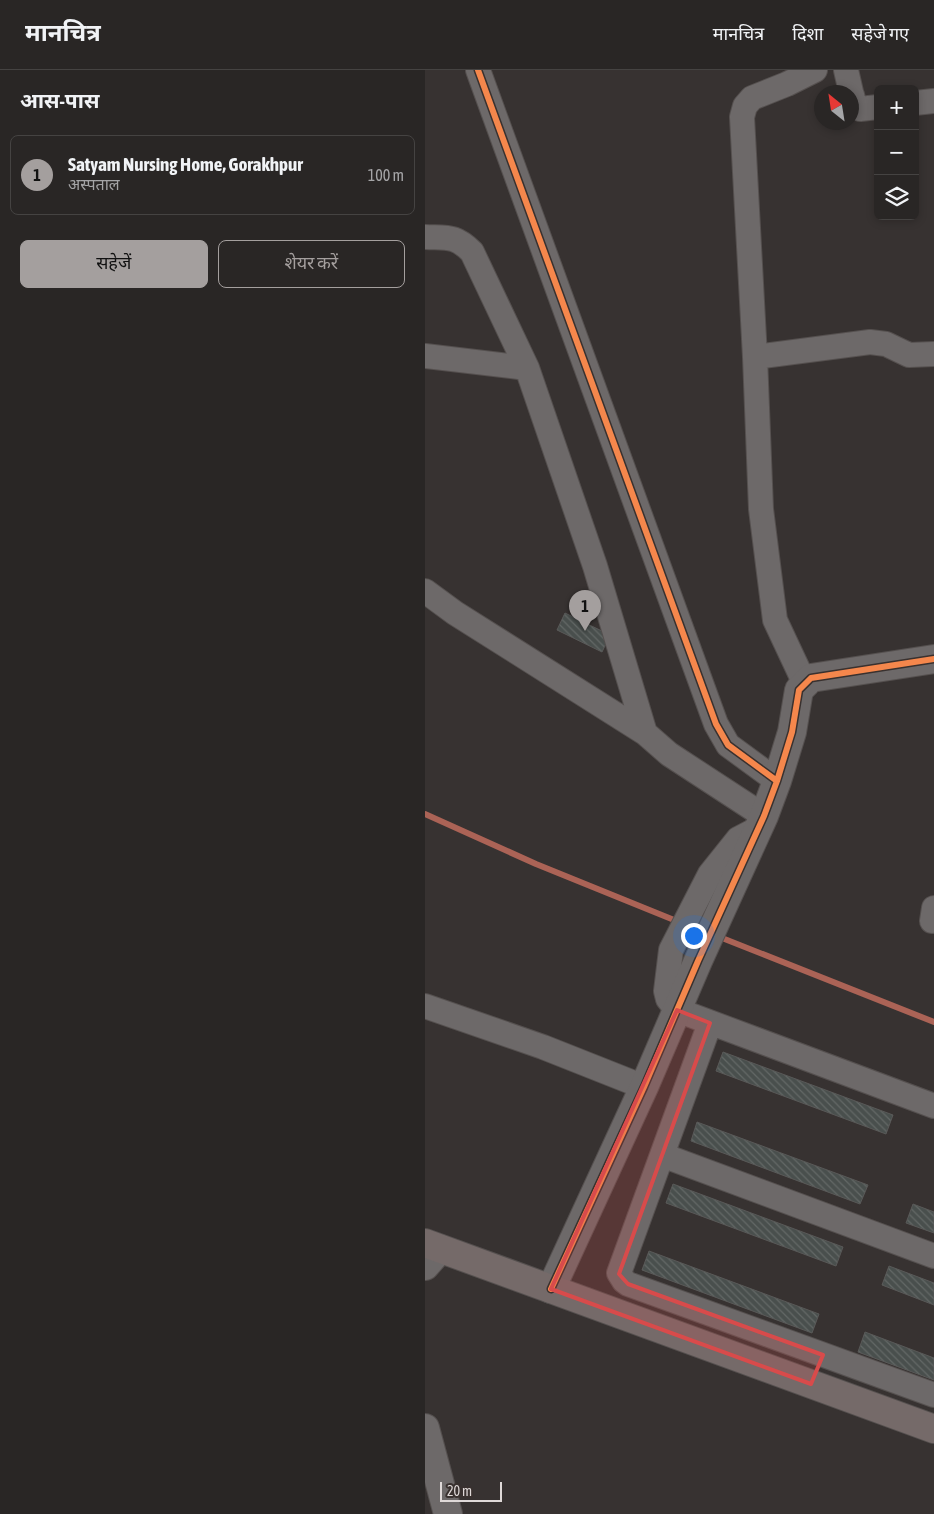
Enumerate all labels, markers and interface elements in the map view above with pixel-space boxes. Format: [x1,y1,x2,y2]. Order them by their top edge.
text: मानचित्र [25,19,101,46]
text: मानचित्र [713,23,764,44]
text: दिशा [792,23,823,44]
text: सहेजे गए [851,23,909,44]
north arrow [814,85,859,130]
map controls [874,85,919,220]
button: + [874,85,919,130]
text: आस-पास [20,88,99,112]
button: − [874,130,919,175]
text: Satyam Nursing Home, Gorakhpur [68,153,303,175]
text: 1 [33,166,41,184]
text: 100 m [368,166,404,184]
text: अस्पताल [68,175,120,193]
button: layers [874,175,919,220]
button: सहेजें [20,240,208,288]
button: शेयर करें [218,240,405,288]
pin: 1 [569,590,601,631]
your location [681,923,707,949]
scale bar [440,1479,503,1502]
text: 20 m [447,1483,472,1499]

